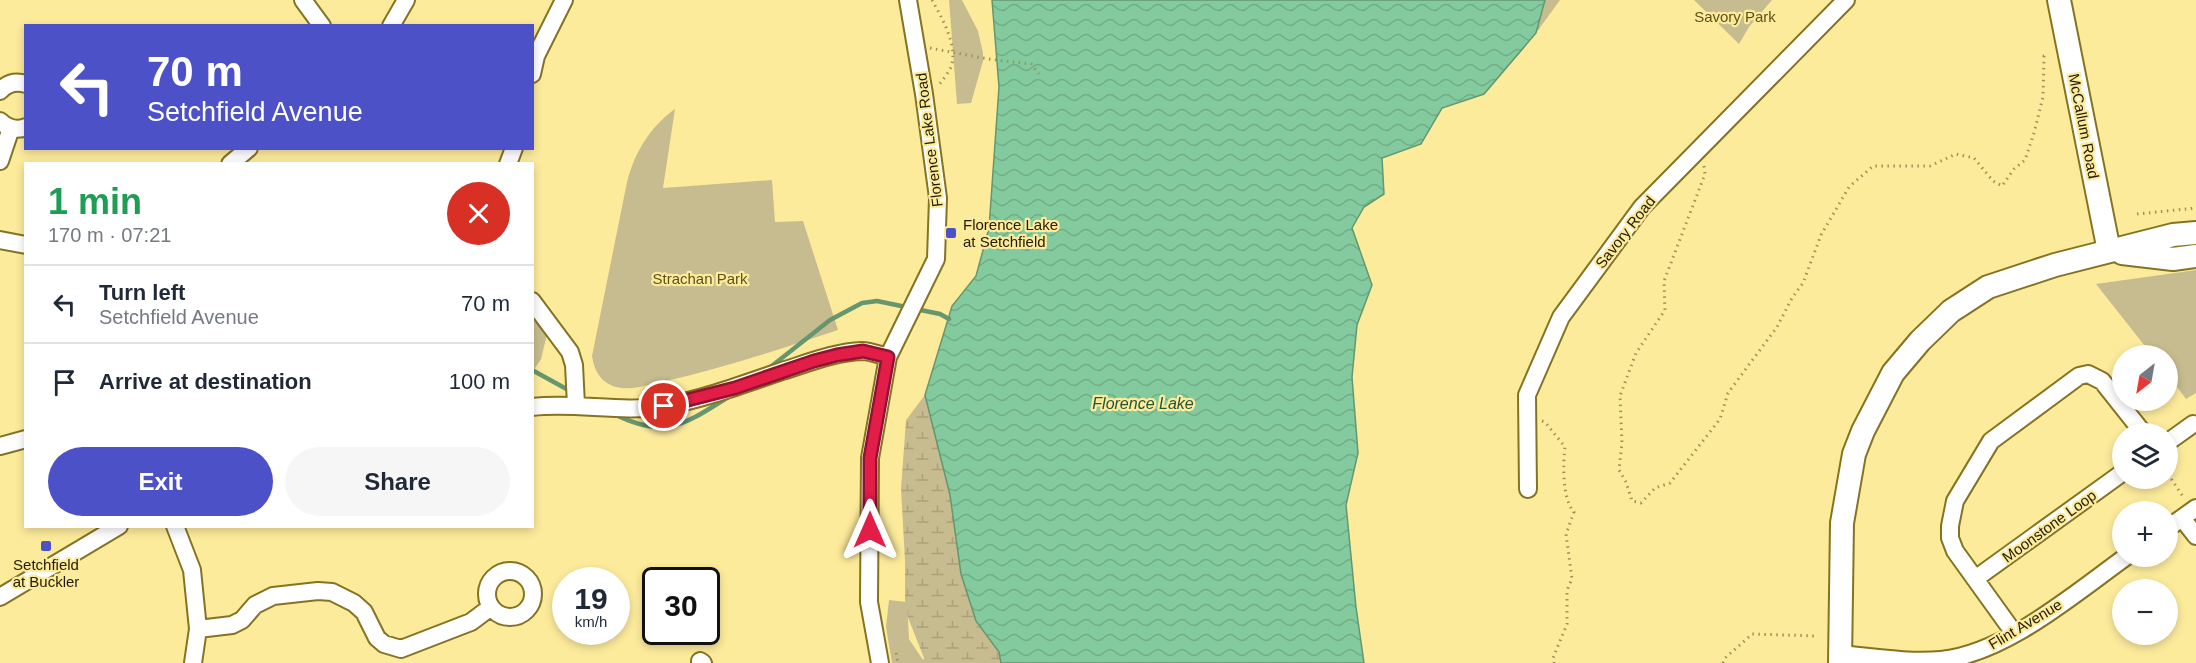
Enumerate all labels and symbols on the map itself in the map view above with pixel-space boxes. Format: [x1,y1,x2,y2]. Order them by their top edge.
park label: Savory Park [1694,8,1776,25]
street label: Florence Lake Road [912,72,946,208]
street label: McCallum Road [2065,72,2103,180]
street label: Savory Road [1592,193,1658,271]
place label: Florence Lake at Setchfield [963,216,1058,250]
marker: Florence Lake at Setchfield [944,226,958,240]
park label: Strachan Park [652,270,748,287]
north arrow [2112,345,2178,411]
pin [638,380,689,431]
water label: Florence Lake [1092,395,1194,412]
street label: Moonstone Loop [1999,486,2099,566]
position arrow [838,498,902,562]
marker: Setchfield at Buckler [39,539,53,553]
place label: Setchfield at Buckler [13,556,79,590]
speed limit sign: 30 [642,567,720,645]
street label: Flint Avenue [1985,596,2065,652]

